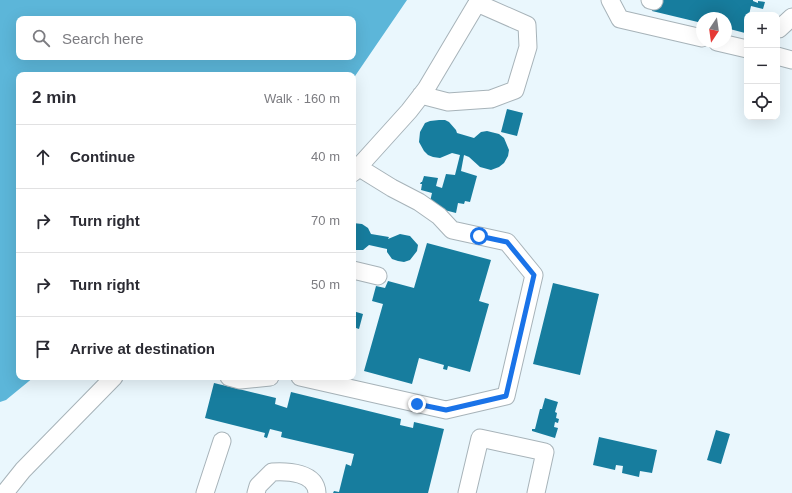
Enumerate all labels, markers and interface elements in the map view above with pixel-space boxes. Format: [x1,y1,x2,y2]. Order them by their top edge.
north arrow [696,12,732,48]
map controls [744,12,780,120]
button: + [744,12,780,48]
search box [16,16,356,60]
icon: search [30,27,52,49]
text: Search here [62,30,144,47]
button: − [744,48,780,84]
button: locate [744,84,780,120]
text: 2 min [32,88,76,107]
text: Walk · 160 m [264,91,340,106]
icon: ahead [32,146,54,168]
text: Continue [70,148,135,165]
text: 40 m [311,149,340,164]
icon: right [32,210,54,232]
text: Turn right [70,212,140,229]
text: 70 m [311,213,340,228]
route start [470,227,488,245]
icon: right [32,274,54,296]
text: Turn right [70,276,140,293]
text: 50 m [311,277,340,292]
icon: arrive [32,338,54,360]
text: Arrive at destination [70,340,215,357]
route end [408,395,426,413]

